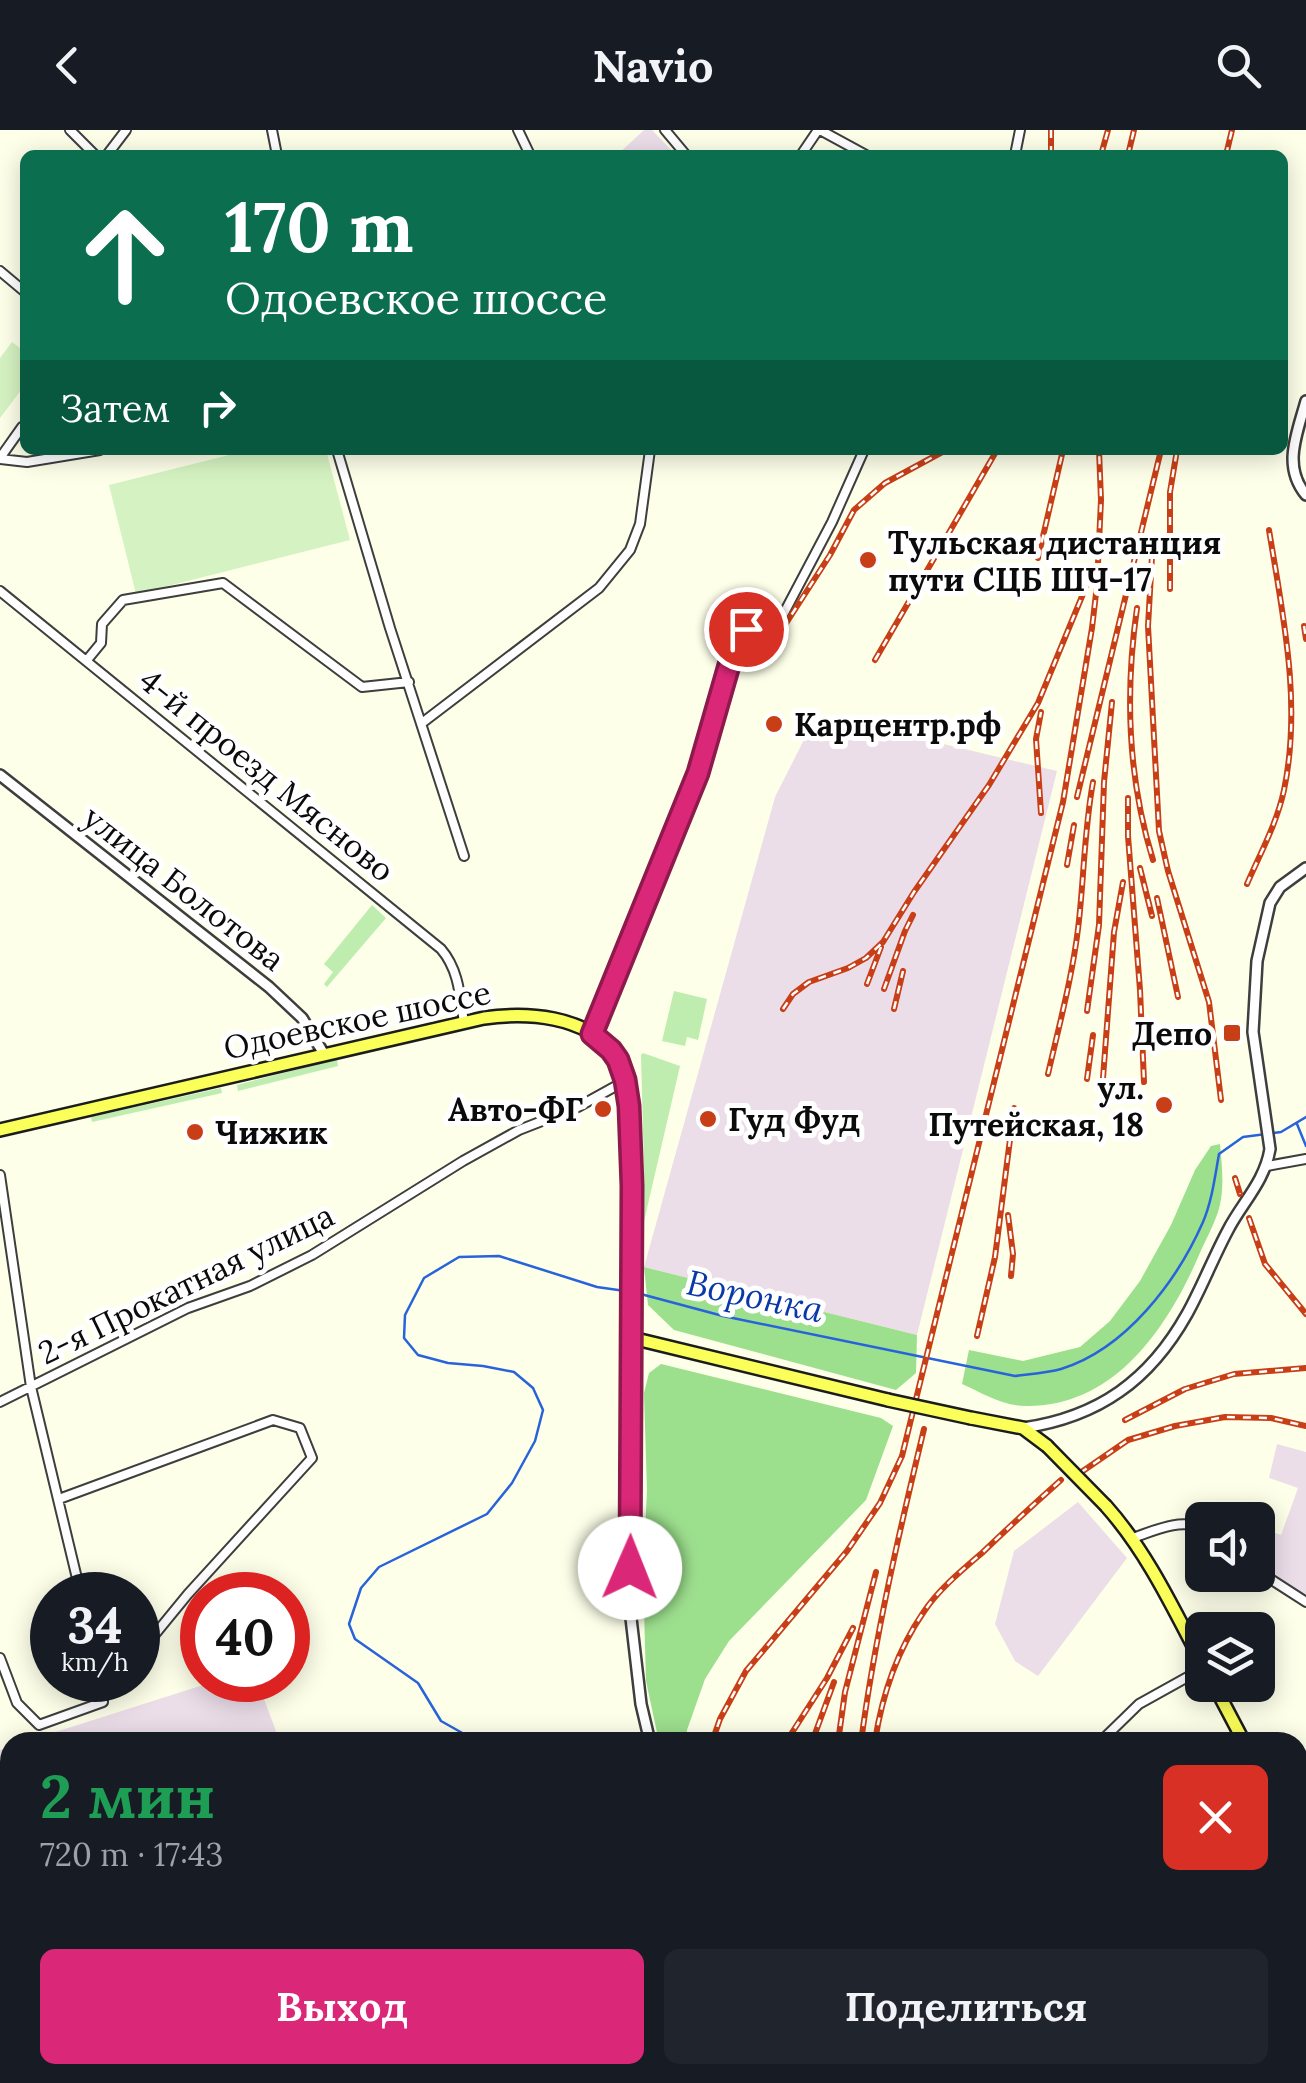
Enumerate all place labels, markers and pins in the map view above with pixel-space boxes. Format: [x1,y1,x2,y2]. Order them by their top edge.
place label: Тульская дистанция пути СЦБ ШЧ-17 [888,522,1221,600]
marker: Тульская дистанция пути СЦБ ШЧ-17 [857,549,879,571]
pin [704,587,789,672]
place label: Карцентр.рф [794,704,1001,745]
marker: Карцентр.рф [763,713,785,735]
place label: Депо [1132,1013,1212,1054]
marker: Депо [1221,1022,1243,1044]
place label: ул. Путейская, 18 [928,1067,1144,1145]
place label: Авто-ФГ [448,1089,583,1130]
marker: ул. Путейская, 18 [1153,1094,1175,1116]
marker: Авто-ФГ [592,1098,614,1120]
place label: Гуд Фуд [728,1099,860,1140]
marker: Гуд Фуд [697,1108,719,1130]
place label: Чижик [215,1112,328,1153]
marker: Чижик [184,1121,206,1143]

